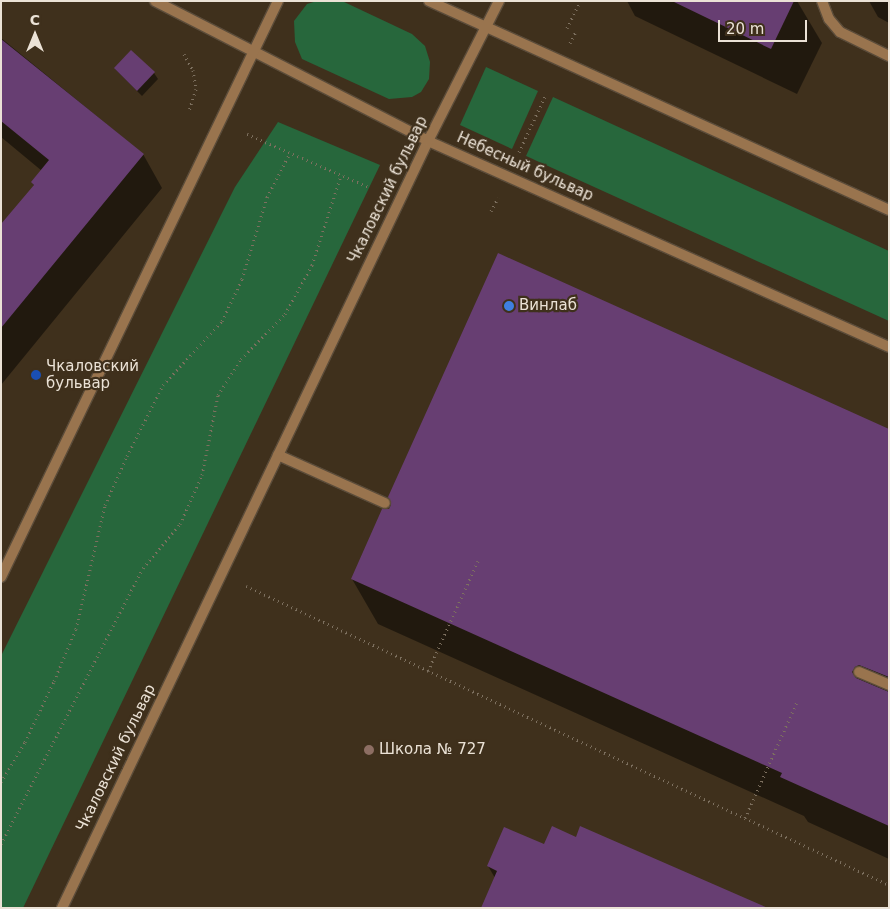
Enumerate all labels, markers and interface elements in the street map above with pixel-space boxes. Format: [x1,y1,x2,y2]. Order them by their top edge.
north arrow [10,10,60,60]
scale bar [720,10,809,42]
text: С [30,12,40,28]
text: 20 m [726,20,764,38]
street label: Чкаловский бульвар [344,113,432,267]
street label: Небесный бульвар [454,129,596,205]
place label: Винлаб [519,297,577,315]
marker: Винлаб [503,300,515,312]
place label: Чкаловский бульвар [46,357,139,392]
marker: Чкаловский бульвар [30,369,42,381]
street label: Чкаловский бульвар [72,681,160,835]
place label: Школа № 727 [379,741,486,759]
marker: Школа № 727 [363,744,375,756]

